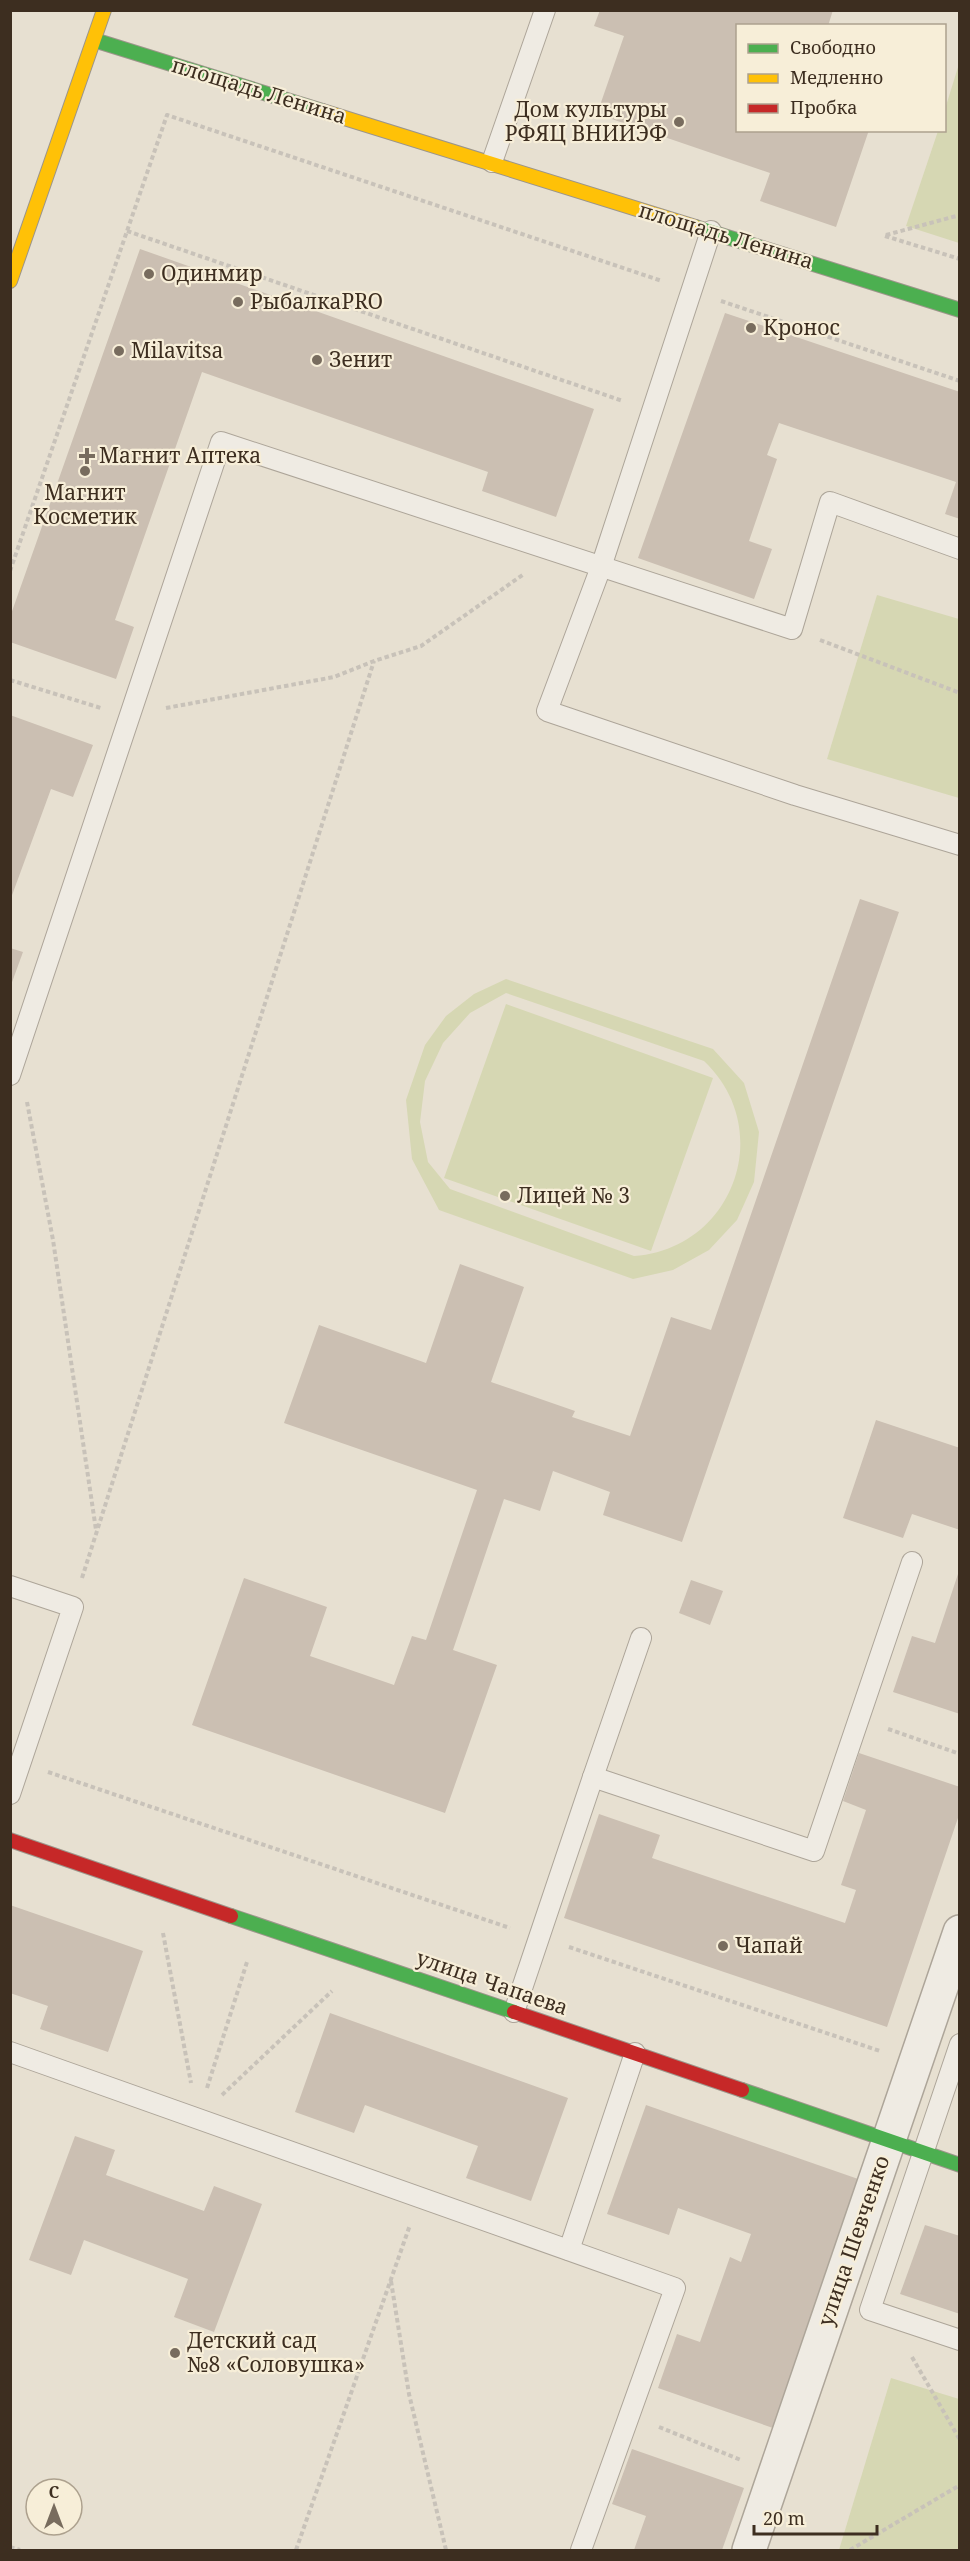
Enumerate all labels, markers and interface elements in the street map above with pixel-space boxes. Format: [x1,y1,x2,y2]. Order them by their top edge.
legend [736,24,946,132]
text: Свободно [790,35,876,59]
street label: площадь Ленина [169,50,350,130]
text: Медленно [790,65,883,89]
place label: Дом культуры РФЯЦ ВНИИЭФ [505,95,667,147]
text: Пробка [790,95,857,119]
marker: Дом культуры РФЯЦ ВНИИЭФ [672,115,686,129]
street label: площадь Ленина [636,195,817,275]
place label: Одинмир [161,259,263,287]
marker: Одинмир [142,267,156,281]
place label: РыбалкаPRO [250,287,383,315]
marker: РыбалкаPRO [231,295,245,309]
place label: Кронос [763,313,840,341]
marker: Кронос [744,321,758,335]
place label: Milavitsa [131,336,223,364]
marker: Milavitsa [112,344,126,358]
place label: Зенит [329,345,392,373]
marker: Зенит [310,353,324,367]
place label: Магнит Аптека [99,441,261,469]
marker: Магнит Аптека [80,449,94,463]
marker: Магнит Косметик [78,464,92,478]
place label: Магнит Косметик [33,478,137,530]
place label: Лицей № 3 [517,1181,630,1209]
marker: Лицей № 3 [498,1189,512,1203]
place label: Чапай [735,1931,803,1959]
marker: Чапай [716,1939,730,1953]
street label: улица Чапаева [413,1943,572,2021]
street label: улица Шевченко [811,2152,895,2330]
place label: Детский сад №8 «Соловушка» [187,2326,365,2378]
marker: Детский сад №8 «Соловушка» [168,2346,182,2360]
north arrow [24,2477,84,2537]
text: С [49,2481,59,2503]
scale bar [754,2498,877,2536]
text: 20 m [763,2506,805,2530]

